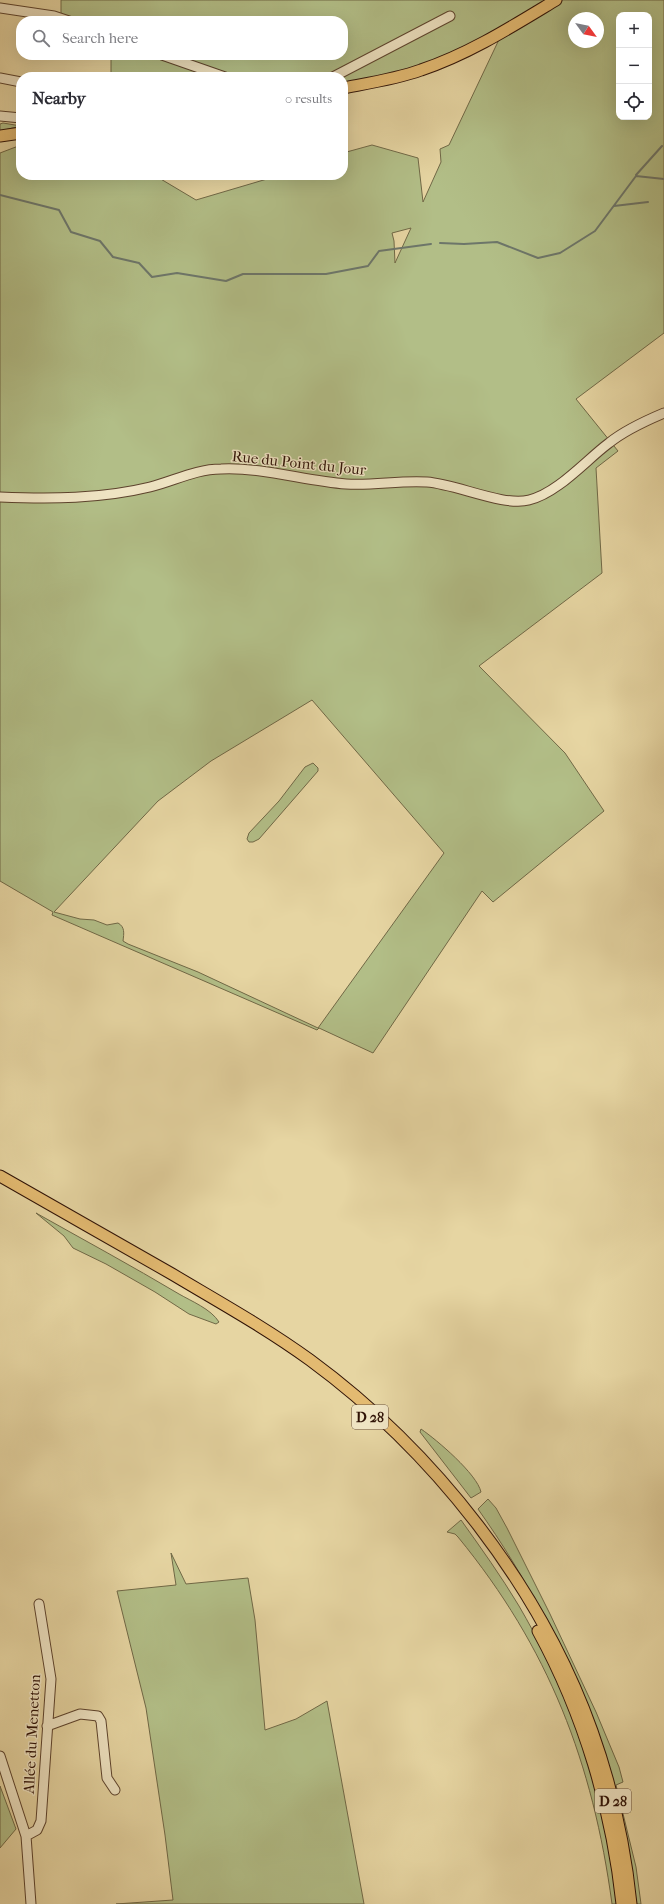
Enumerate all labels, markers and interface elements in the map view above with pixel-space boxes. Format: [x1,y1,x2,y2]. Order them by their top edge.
north arrow [568,12,604,48]
map controls [616,12,652,120]
button: + [616,12,652,48]
search box [16,16,348,60]
icon: search [30,27,52,49]
text: Search here [62,29,138,47]
button: − [616,48,652,84]
button: locate [616,84,652,120]
text: Nearby [32,88,86,108]
text: 0 results [285,91,332,106]
street label: Rue du Point du Jour [231,447,368,479]
road number: D 28 [352,1405,388,1429]
street label: Allée du Menetton [20,1673,44,1795]
road number: D 28 [595,1789,631,1813]

